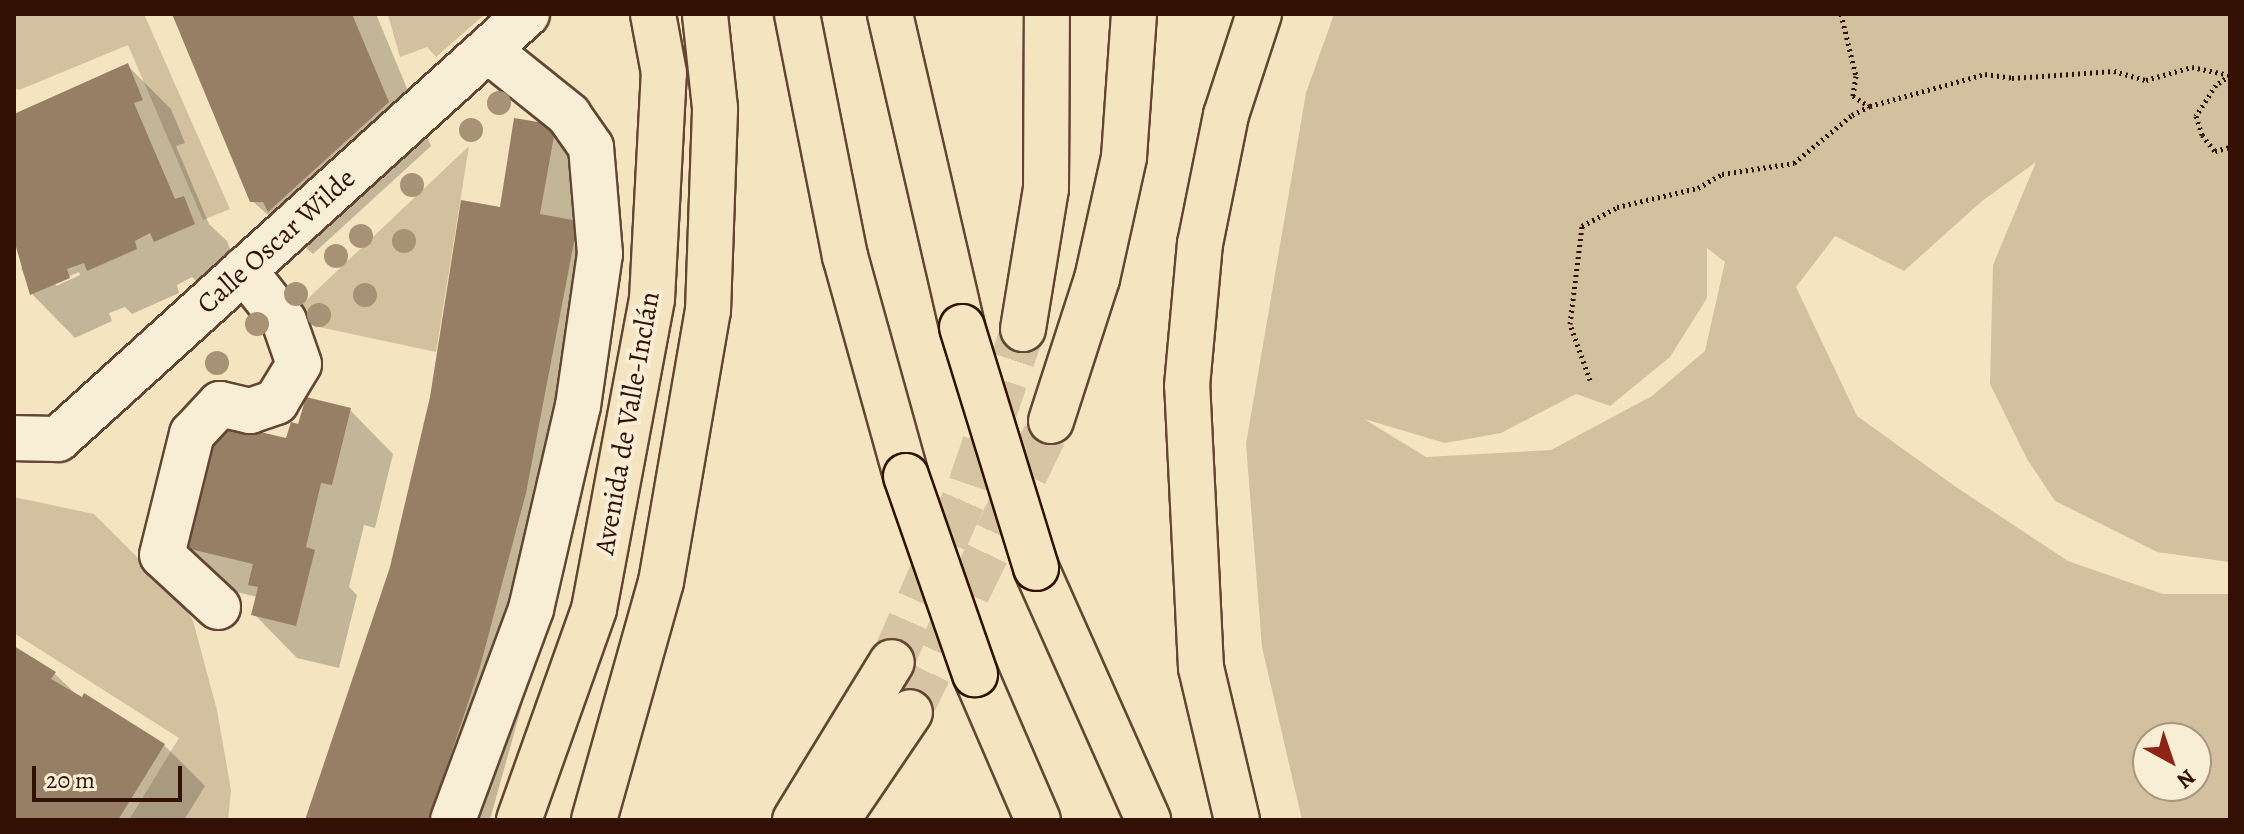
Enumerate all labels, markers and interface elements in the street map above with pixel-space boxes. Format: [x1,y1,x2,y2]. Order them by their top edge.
street label: Calle Oscar Wilde [190,161,362,321]
street label: Avenida de Valle-Inclán [587,289,667,557]
north arrow [2132,722,2212,802]
scale bar [36,750,186,800]
text: N [2170,762,2202,795]
text: 20 m [46,764,95,796]

